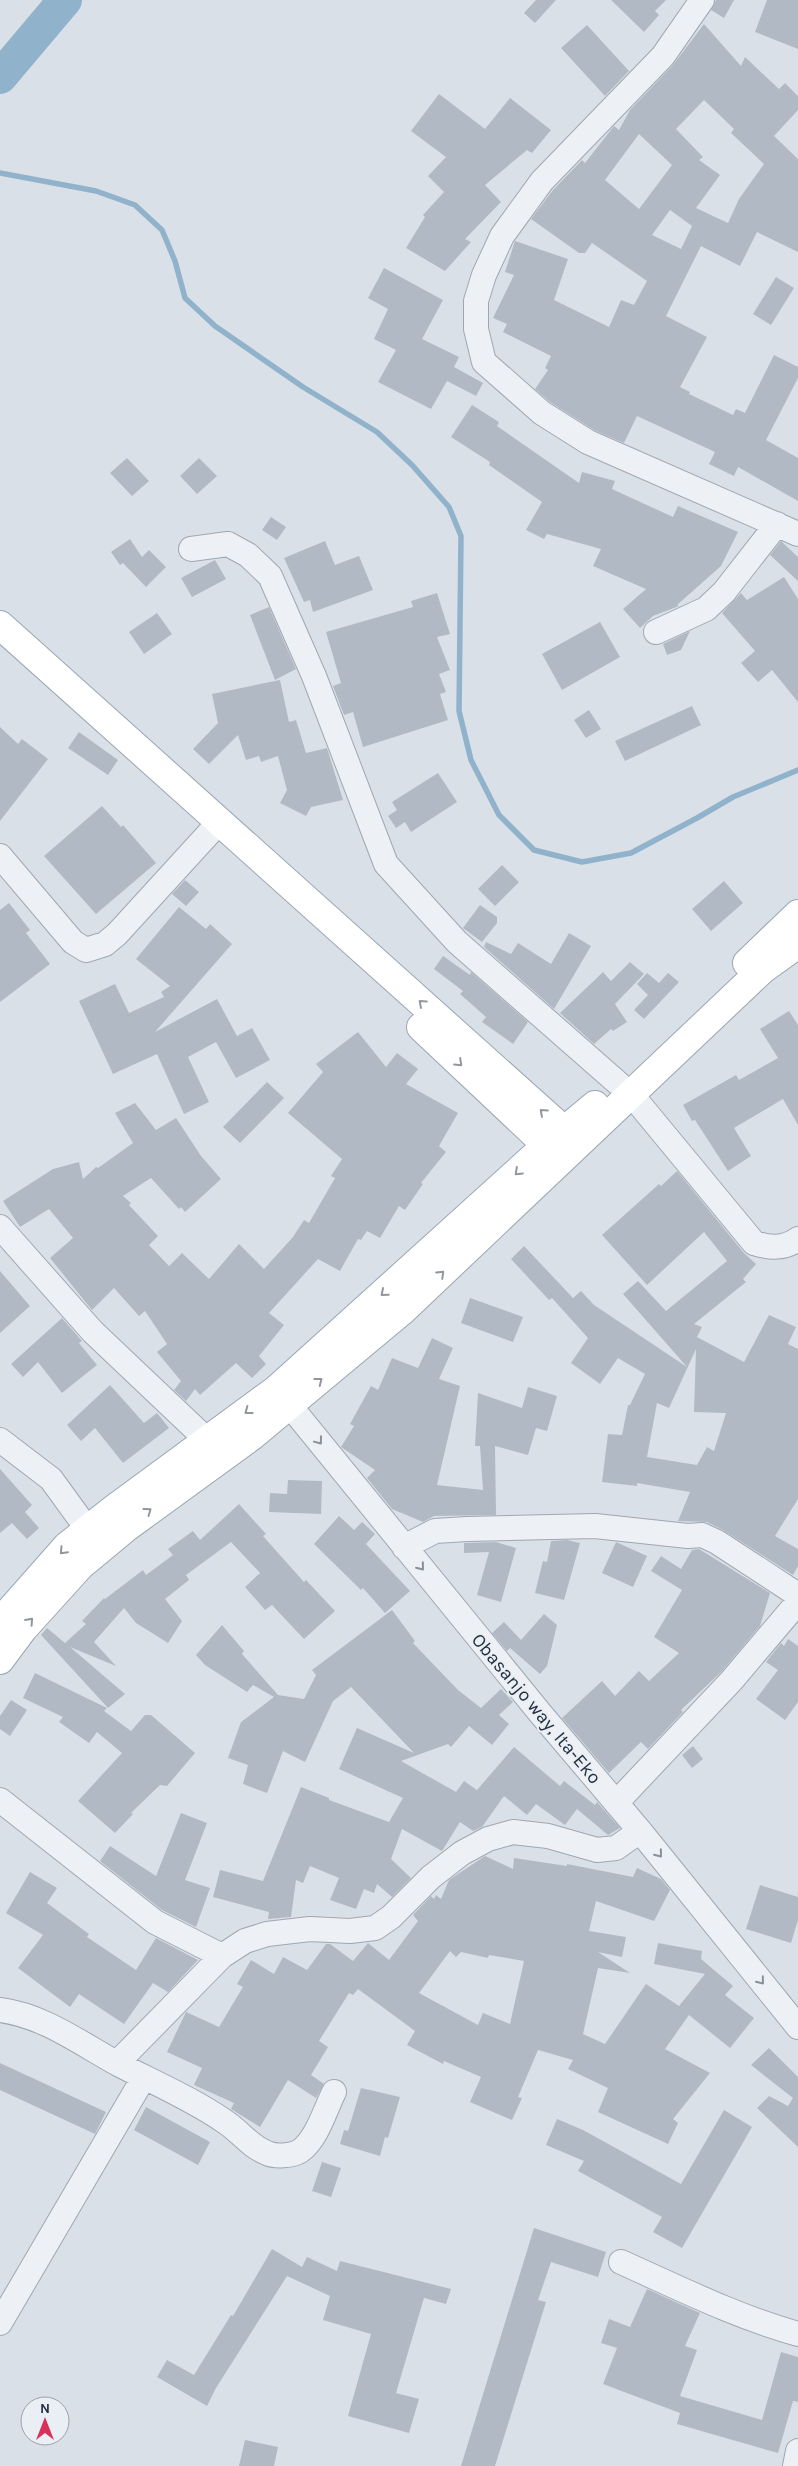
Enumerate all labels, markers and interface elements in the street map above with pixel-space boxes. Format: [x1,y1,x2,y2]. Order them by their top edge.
one-way arrow [419,1000,428,1009]
one-way arrow [454,1057,463,1066]
one-way arrow [540,1109,549,1117]
one-way arrow [514,1166,523,1175]
one-way arrow [436,1271,445,1280]
one-way arrow [381,1287,390,1296]
one-way arrow [313,1378,322,1386]
one-way arrow [244,1405,254,1414]
one-way arrow [313,1435,321,1444]
one-way arrow [142,1508,152,1517]
one-way arrow [60,1545,69,1554]
one-way arrow [415,1562,424,1571]
one-way arrow [24,1618,33,1627]
street label: Obasanjo way, Ita-Eko [467,1629,606,1788]
one-way arrow [653,1848,661,1857]
one-way arrow [755,1975,764,1984]
north arrow [20,2396,70,2446]
text: N [40,2400,50,2417]

